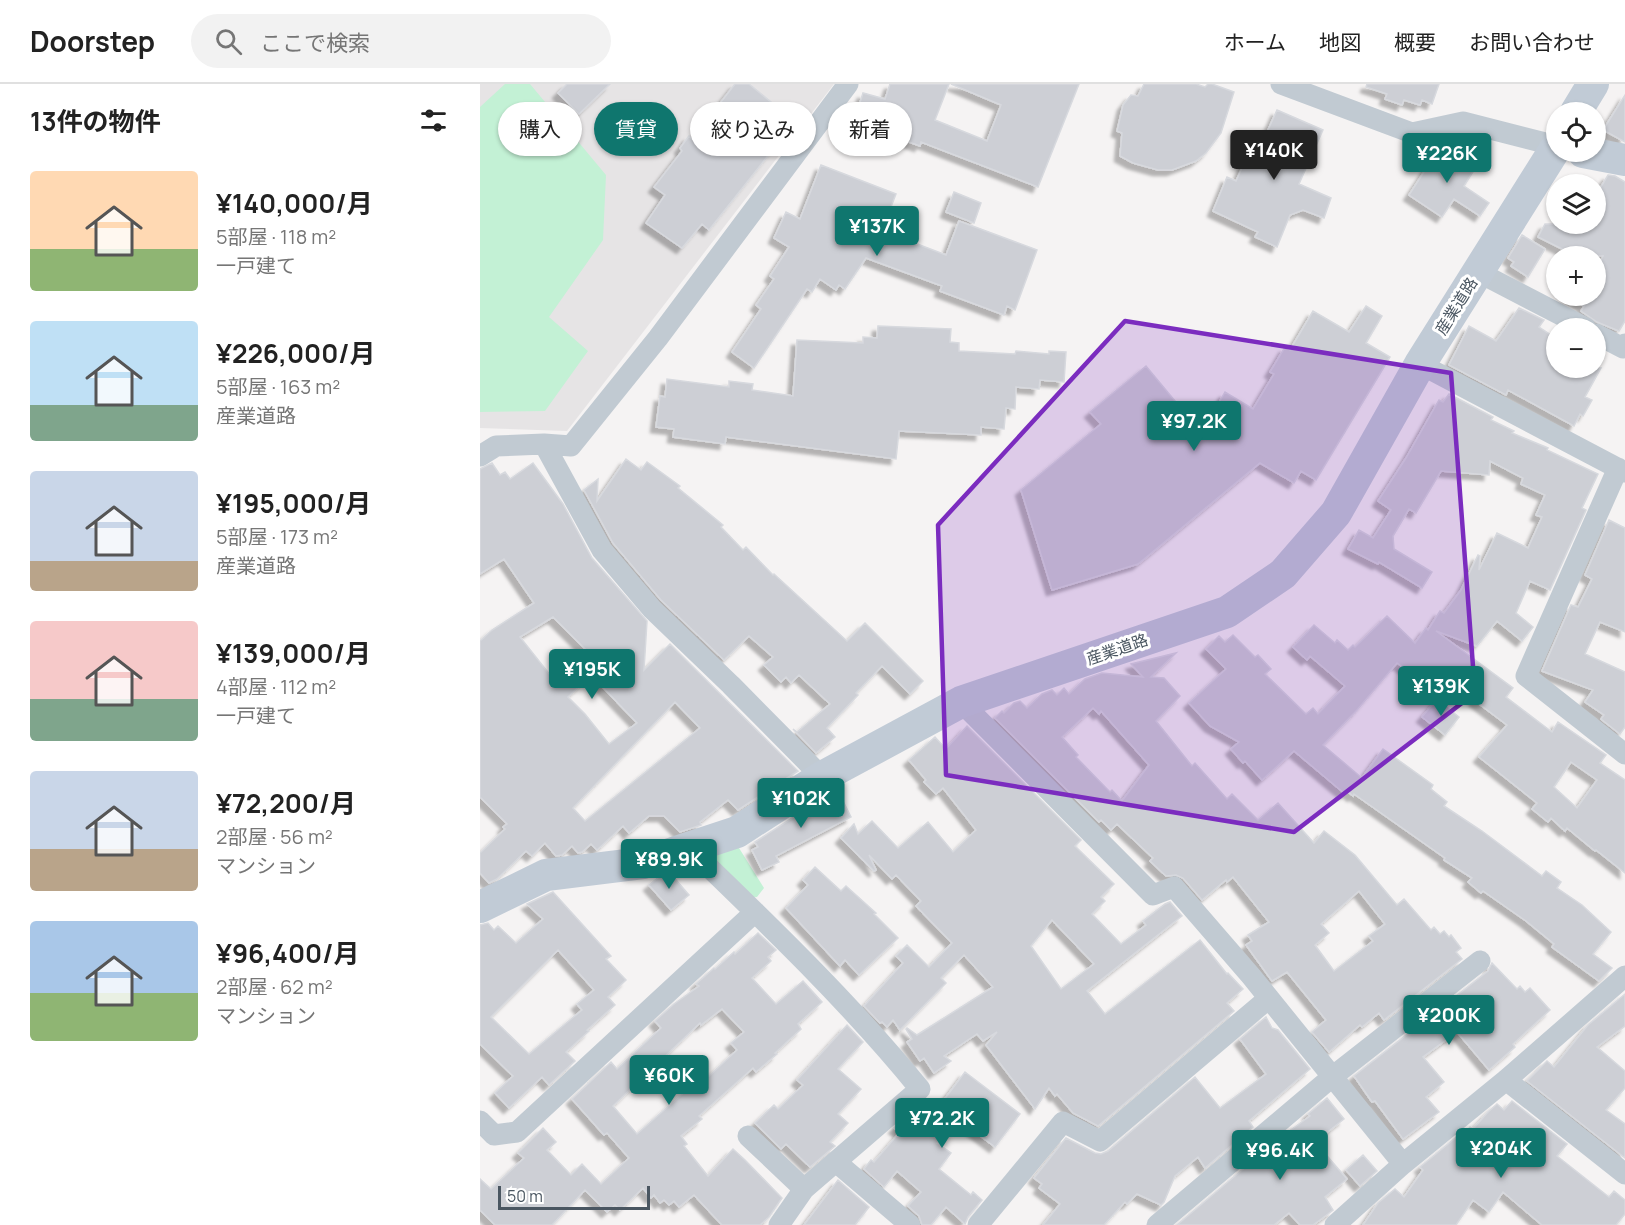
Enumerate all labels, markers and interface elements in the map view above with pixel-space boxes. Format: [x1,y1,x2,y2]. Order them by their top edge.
search box [191,14,611,68]
text: Doorstep [30,22,155,60]
icon: search [212,25,245,58]
text: ここで検索 [260,28,370,58]
text: ホーム [1224,28,1286,56]
text: 地図 [1319,28,1361,56]
text: 概要 [1394,28,1436,56]
text: お問い合わせ [1469,28,1595,56]
chip: 購入 [498,102,582,156]
chip: 賃貸 [594,102,678,156]
chip: 絞り込み [690,102,816,156]
chip: 新着 [828,102,912,156]
map controls [1546,102,1606,378]
button: locate [1546,102,1606,162]
text: 13件の物件 [30,103,161,139]
icon: filters [417,104,450,137]
pin: ¥140K [1232,130,1316,181]
pin: ¥226K [1405,133,1489,184]
text: ¥140K [1244,136,1304,163]
text: ¥226K [1416,139,1478,166]
button: layers [1546,174,1606,234]
text: ¥140,000/月 [216,185,373,221]
icon: home [78,195,150,267]
pin: ¥137K [835,206,919,257]
text: ¥137K [849,212,905,239]
text: 5部屋 · 118 m² [216,223,336,250]
button: + [1546,246,1606,306]
text: 一戸建て [216,252,296,279]
street label: 産業道路 [1430,273,1482,339]
button: − [1546,318,1606,378]
text: ¥226,000/月 [216,335,376,371]
icon: home [78,345,150,417]
text: 5部屋 · 163 m² [216,373,340,400]
pin: ¥97.2K [1145,401,1243,452]
text: 産業道路 [216,402,296,429]
text: ¥97.2K [1161,407,1227,434]
text: ¥195,000/月 [216,485,371,521]
icon: home [78,495,150,567]
text: 5部屋 · 173 m² [216,523,338,550]
text: 産業道路 [216,552,296,579]
street label: 産業道路 [1083,628,1151,670]
text: ¥139,000/月 [216,635,371,671]
icon: home [78,645,150,717]
pin: ¥195K [550,649,634,700]
text: ¥195K [563,655,621,682]
pin: ¥139K [1399,666,1483,717]
text: ¥139K [1412,672,1470,699]
text: 4部屋 · 112 m² [216,673,336,700]
text: 一戸建て [216,702,296,729]
pin: ¥102K [759,778,843,829]
text: ¥102K [772,784,831,811]
text: ¥72,200/月 [216,785,356,821]
icon: home [78,795,150,867]
text: 2部屋 · 56 m² [216,823,333,850]
pin: ¥89.9K [620,839,718,890]
text: ¥89.9K [635,845,703,872]
text: マンション [216,852,316,879]
text: ¥96,400/月 [216,935,359,971]
icon: home [78,945,150,1017]
text: 2部屋 · 62 m² [216,973,333,1000]
pin: ¥200K [1407,995,1491,1046]
text: ¥200K [1417,1001,1481,1028]
text: マンション [216,1002,316,1029]
pin: ¥60K [633,1055,705,1106]
text: ¥60K [644,1061,694,1088]
pin: ¥72.2K [893,1098,991,1149]
text: ¥72.2K [909,1104,975,1131]
pin: ¥204K [1459,1128,1543,1179]
pin: ¥96.4K [1231,1130,1329,1181]
text: ¥204K [1470,1134,1532,1161]
text: ¥96.4K [1246,1136,1314,1163]
scale bar [498,1183,650,1210]
text: 50 m [507,1185,543,1207]

